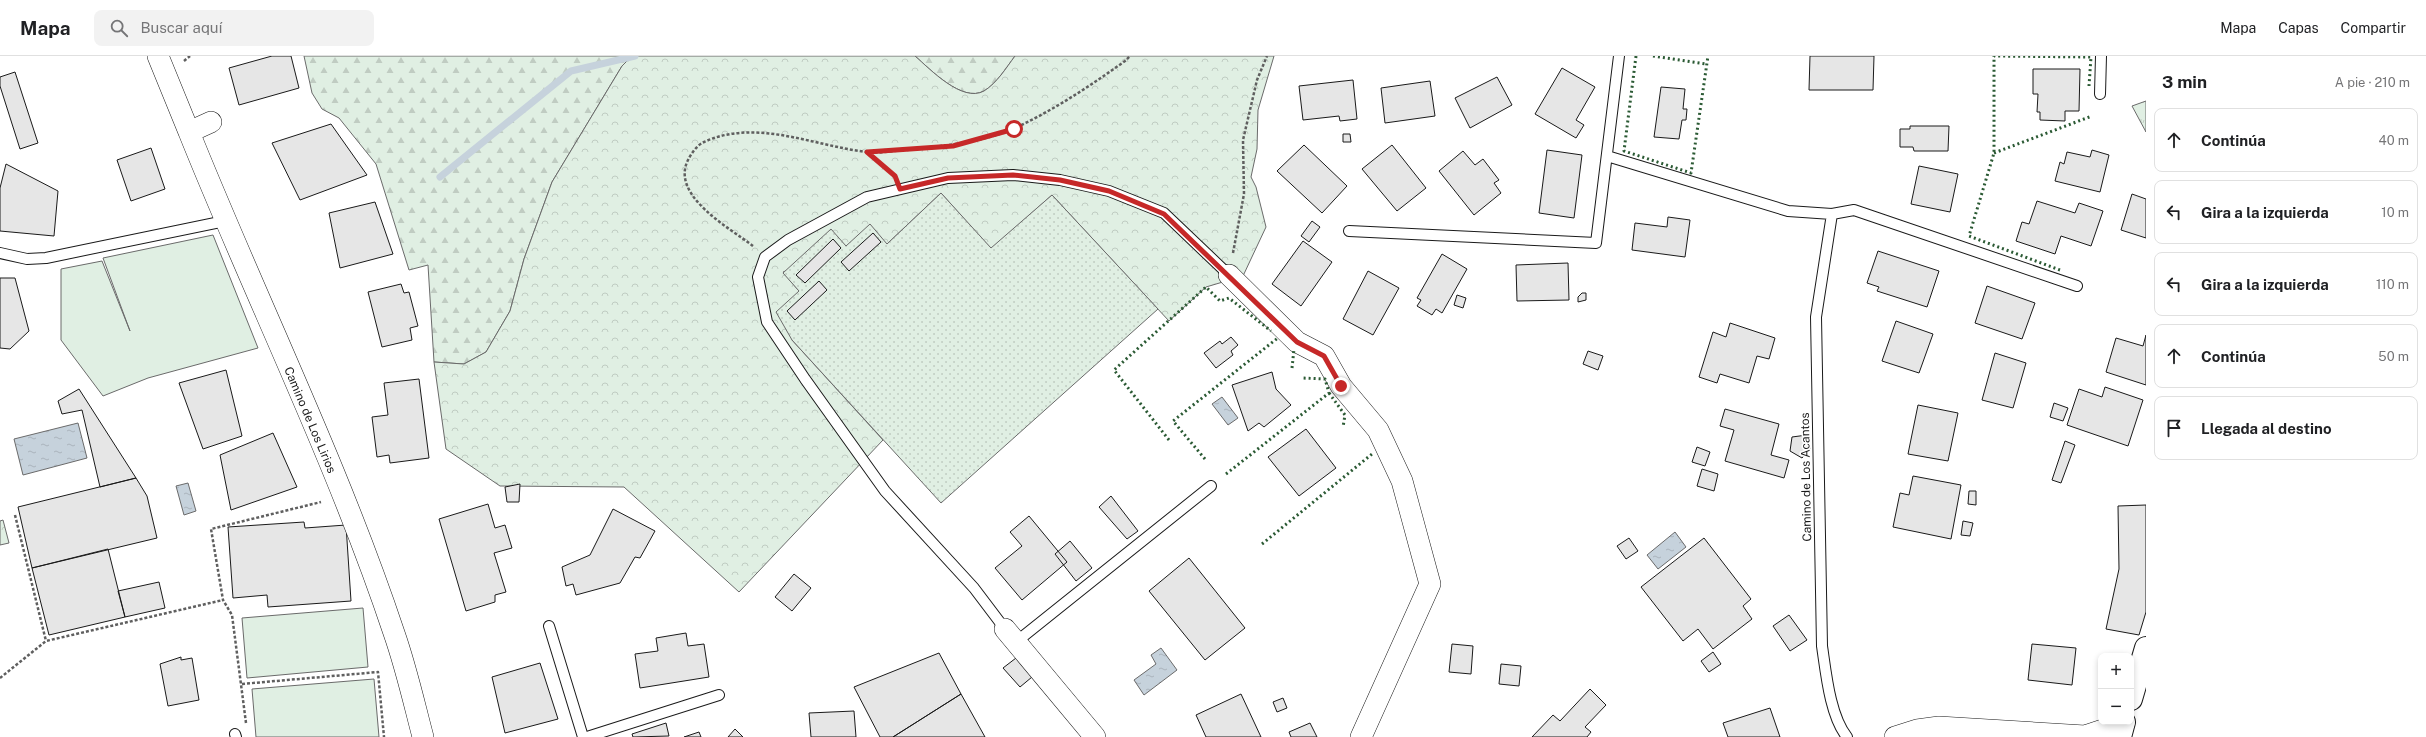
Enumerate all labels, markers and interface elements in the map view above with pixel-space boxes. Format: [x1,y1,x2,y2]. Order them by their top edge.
search box [94,10,374,46]
text: Mapa [20,17,70,39]
icon: search [108,17,130,39]
text: Buscar aquí [140,19,222,36]
text: Mapa [2220,20,2256,36]
text: Capas [2278,20,2319,36]
text: Compartir [2341,20,2406,36]
text: 3 min [2162,72,2207,92]
text: A pie · 210 m [2335,75,2410,90]
route start [1005,120,1023,138]
icon: ahead [2163,129,2185,151]
text: Continúa [2201,132,2266,149]
text: 40 m [2378,133,2409,148]
icon: left [2163,201,2185,223]
text: Gira a la izquierda [2201,204,2329,221]
text: 10 m [2381,205,2409,220]
icon: left [2163,273,2185,295]
text: Gira a la izquierda [2201,276,2329,293]
text: 110 m [2376,277,2409,292]
icon: ahead [2163,345,2185,367]
text: Continúa [2201,348,2266,365]
text: 50 m [2378,349,2409,364]
street label: Camino de Los Lirios [281,365,339,475]
route end [1332,377,1350,395]
street label: Camino de Los Acantos [1798,412,1814,542]
icon: arrive [2163,417,2185,439]
text: Llegada al destino [2201,420,2332,437]
map controls [2098,653,2134,725]
button: + [2098,653,2134,689]
button: − [2098,689,2134,725]

